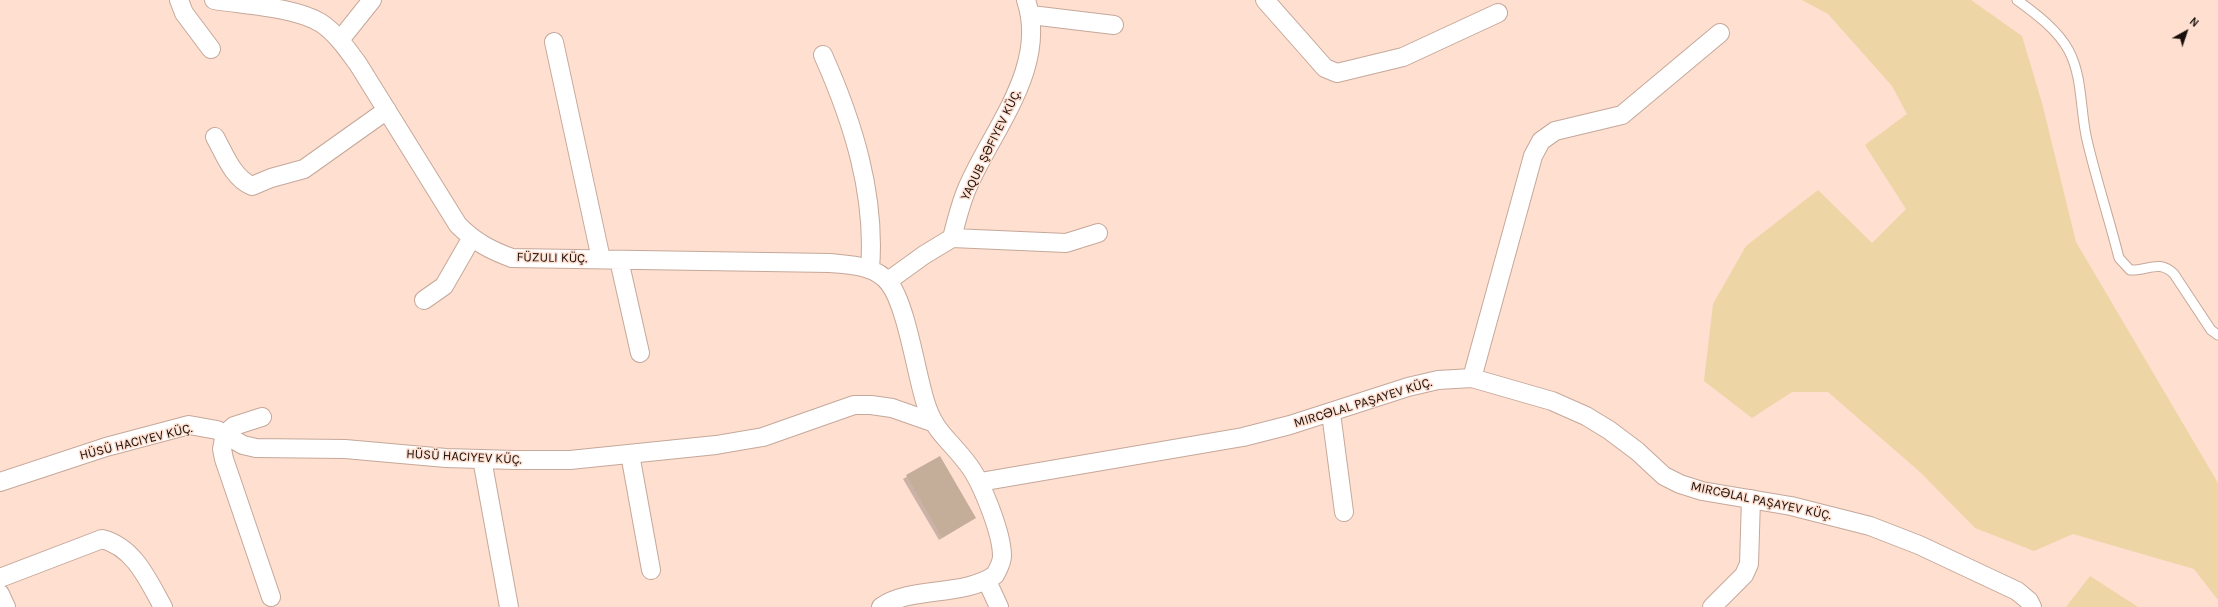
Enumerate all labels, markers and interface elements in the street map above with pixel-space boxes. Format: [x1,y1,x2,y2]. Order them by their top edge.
north arrow [2166,12,2206,52]
text: N [2187,15,2201,30]
street label: YAQUB ŞƏFIYEV KÜÇ. [957,87,1025,203]
street label: FÜZULI KÜÇ. [516,250,588,266]
street label: MIRCƏLAL PAŞAYEV KÜÇ. [1292,375,1434,431]
street label: HÜSÜ HACIYEV KÜÇ. [78,420,194,464]
street label: HÜSÜ HACIYEV KÜÇ. [406,446,522,468]
street label: MIRCƏLAL PAŞAYEV KÜÇ. [1689,478,1833,524]

